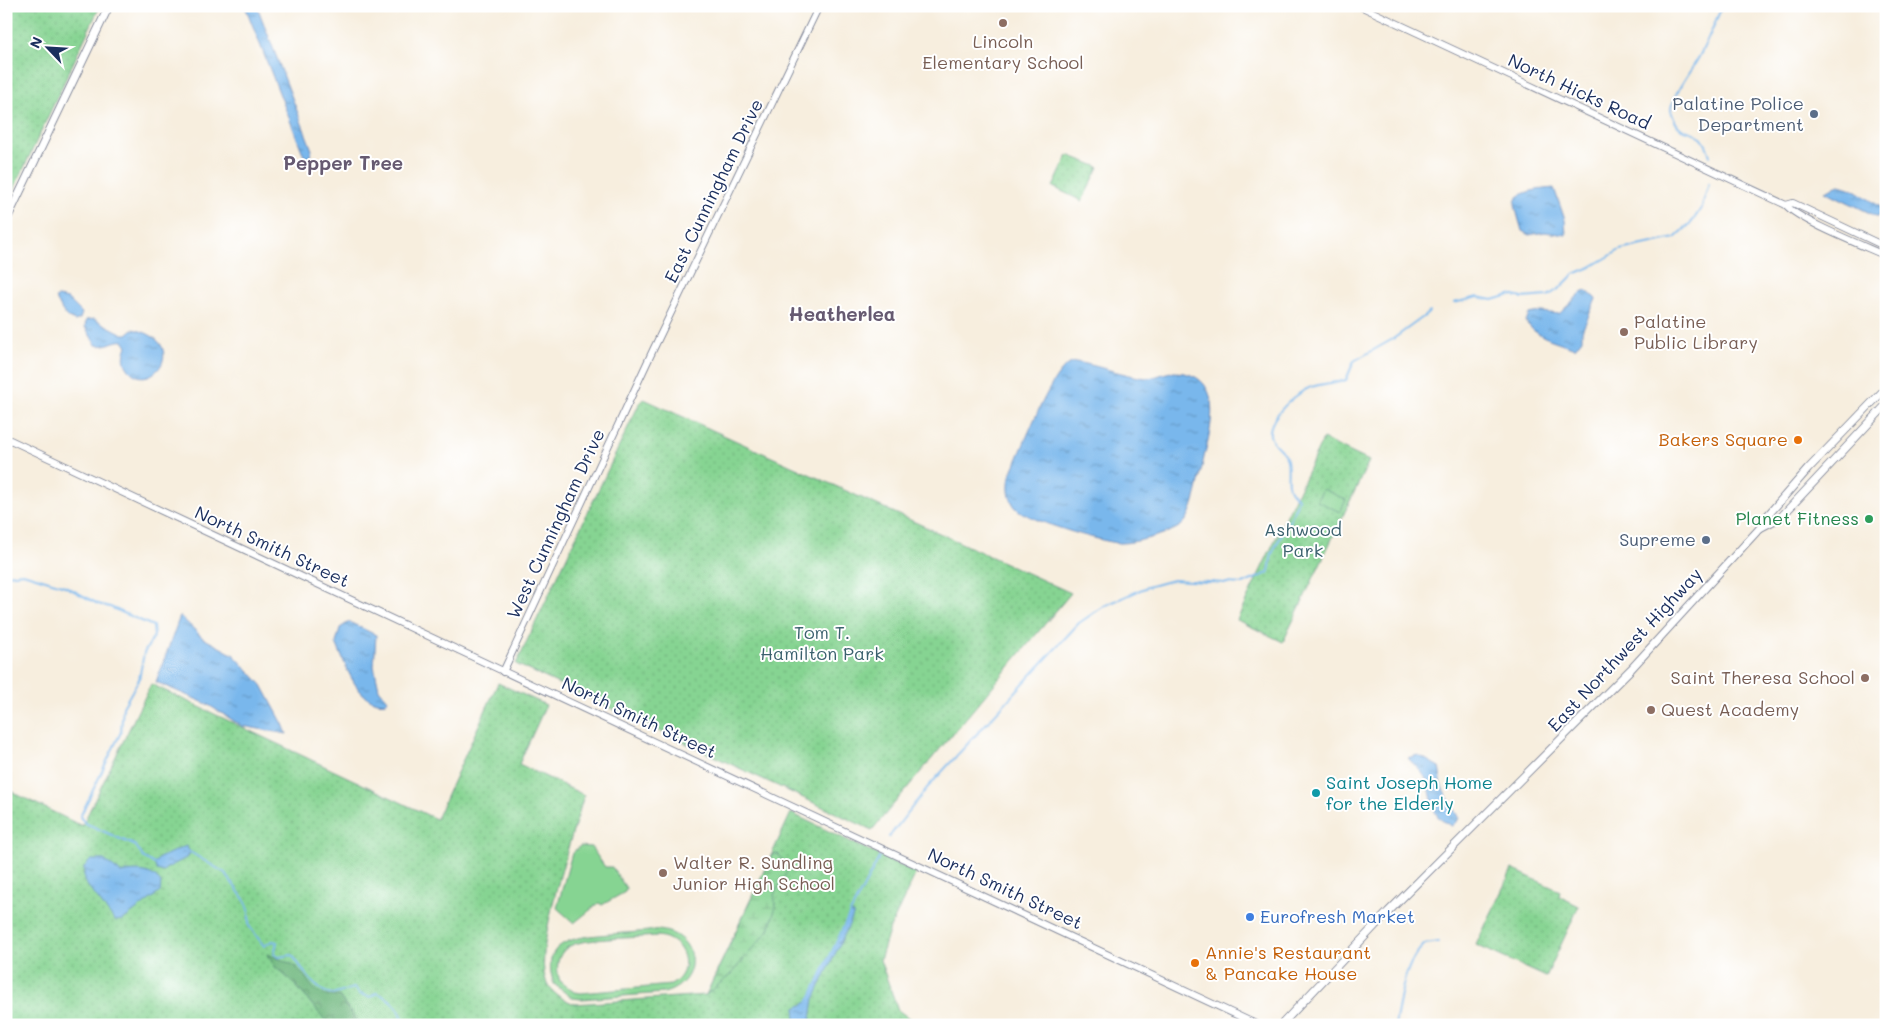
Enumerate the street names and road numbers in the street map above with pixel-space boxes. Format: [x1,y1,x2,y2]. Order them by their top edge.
street label: North Hicks Road [1504,48,1655,135]
street label: East Cunningham Drive [658,95,768,286]
street label: West Cunningham Drive [500,425,610,622]
street label: North Smith Street [191,500,354,592]
street label: East Northwest Highway [1542,562,1707,737]
street label: North Smith Street [558,671,721,763]
street label: North Smith Street [924,842,1087,934]

